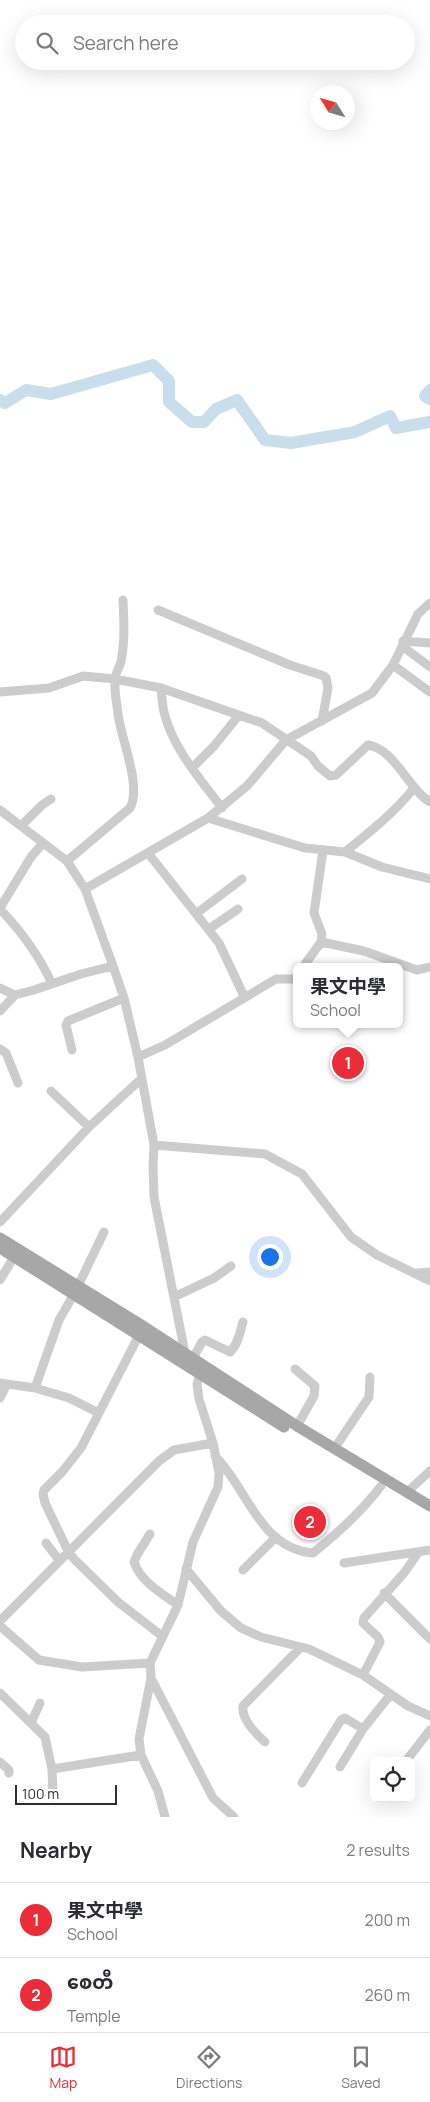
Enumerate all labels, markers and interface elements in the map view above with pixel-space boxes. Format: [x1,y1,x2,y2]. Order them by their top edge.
search box [15,15,415,70]
icon: search [33,29,61,57]
text: Search here [73,30,179,56]
north arrow [310,85,355,130]
popup [293,963,403,1028]
text: 果文中學 [310,973,386,999]
text: School [310,999,361,1021]
pin: 1 [332,1044,364,1082]
your location [257,1244,283,1270]
pin: 2 [294,1503,326,1541]
map controls [370,1757,415,1802]
button: locate [370,1757,415,1802]
scale bar [15,1782,118,1805]
text: 100 m [22,1784,59,1803]
text: Nearby [20,1836,92,1864]
text: 2 results [346,1839,410,1861]
text: 果文中學 [67,1897,143,1923]
text: 1 [32,1909,40,1931]
text: 200 m [365,1909,410,1931]
text: School [67,1923,118,1945]
text: စေတီ [67,1969,113,1995]
text: 2 [31,1984,41,2006]
text: 260 m [364,1984,410,2006]
text: Temple [67,2005,121,2027]
tab: Map [49,2043,77,2092]
tab: Directions [176,2043,242,2092]
tab: Saved [341,2043,381,2092]

